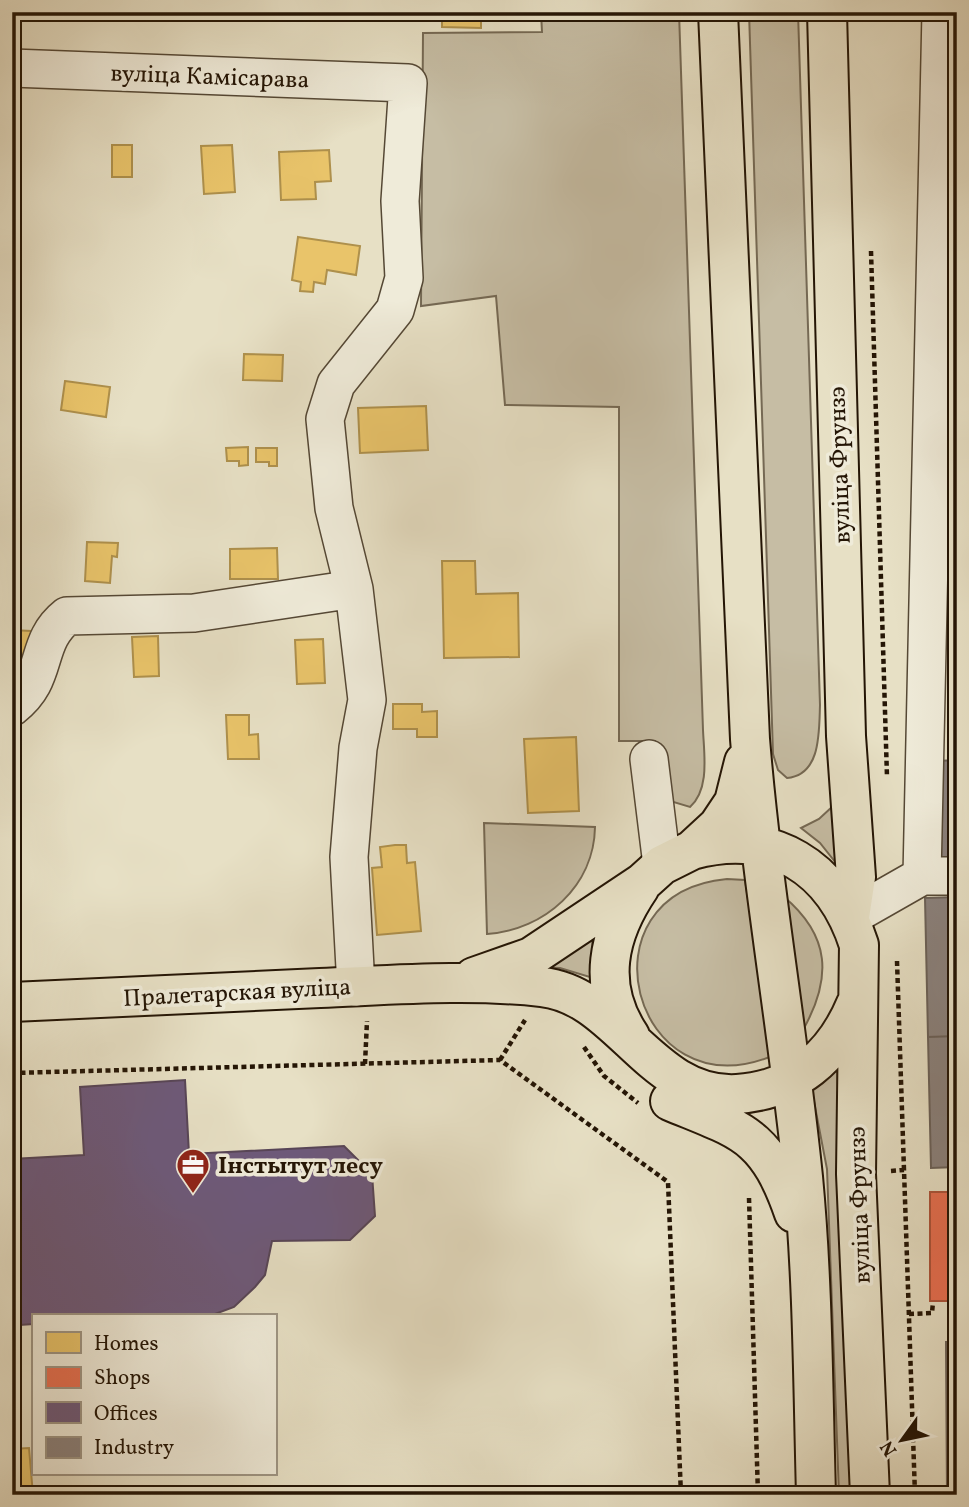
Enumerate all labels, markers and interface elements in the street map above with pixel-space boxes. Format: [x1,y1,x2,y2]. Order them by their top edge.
street label: вуліца Камісарава [110,58,310,98]
street label: вуліца Фрунзэ [821,386,861,544]
street label: Пралетарская вуліца [122,971,352,1017]
street label: вуліца Фрунзэ [841,1126,881,1284]
office icon: Інстытут лесу [174,1146,212,1195]
place label: Інстытут лесу [218,1150,383,1184]
legend [32,1314,276,1476]
text: Homes [94,1330,159,1359]
text: Shops [94,1364,150,1393]
text: Offices [94,1400,158,1429]
north arrow [867,1406,937,1476]
text: Industry [94,1434,175,1463]
text: N [875,1435,904,1461]

